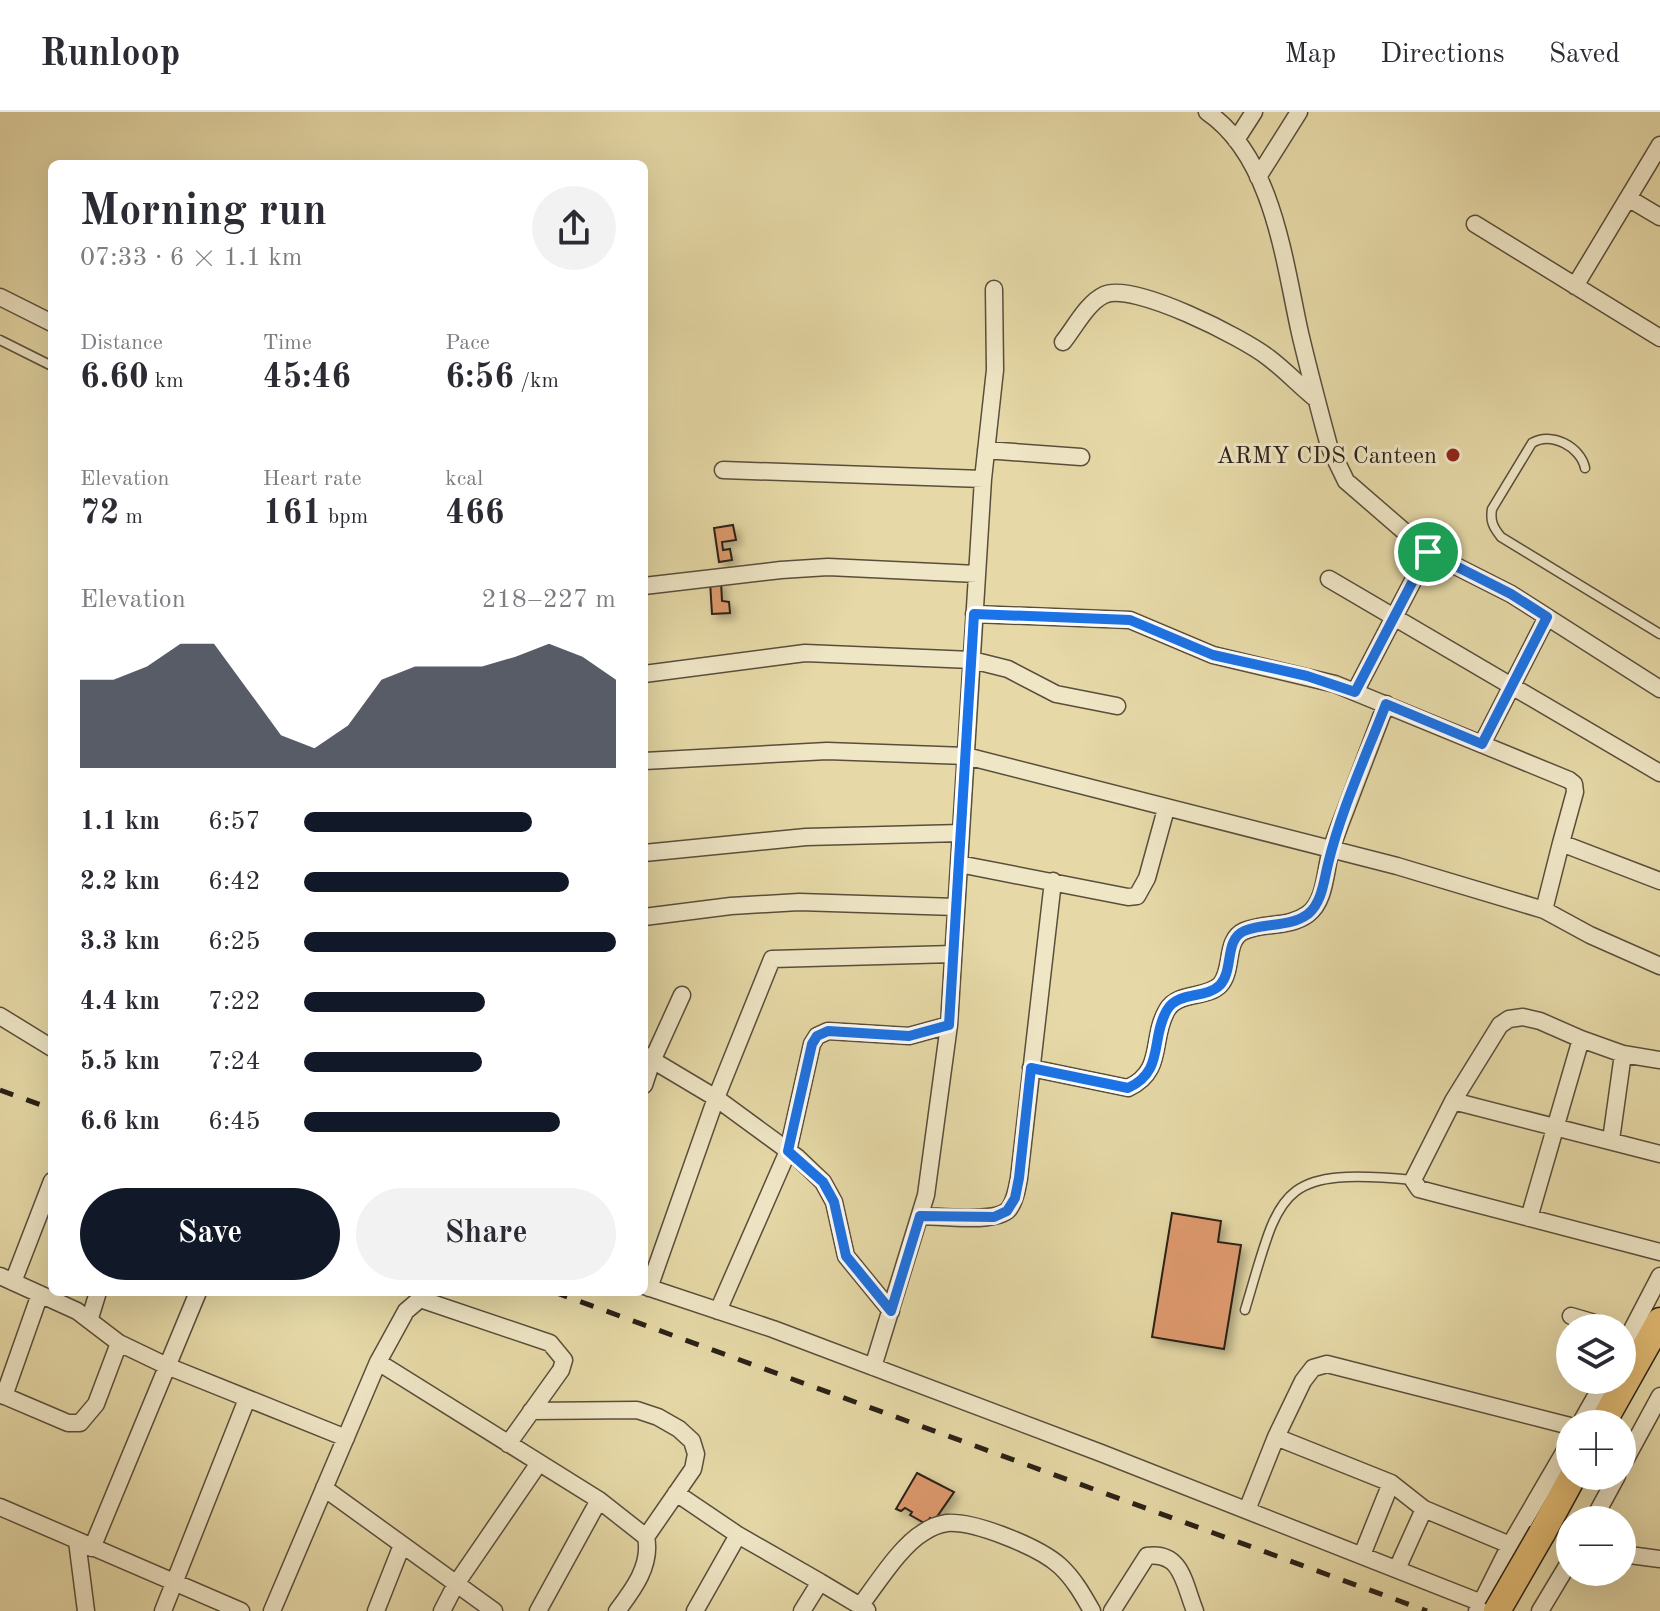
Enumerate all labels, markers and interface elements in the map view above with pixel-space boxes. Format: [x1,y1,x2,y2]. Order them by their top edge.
text: Runloop [40,36,180,74]
text: Map [1284,41,1336,69]
text: Directions [1380,41,1505,69]
text: Saved [1549,41,1620,69]
button: share [532,186,616,270]
text: Morning run [80,190,327,234]
text: 07:33 · 6 × 1.1 km [80,245,302,271]
text: Distance [80,332,163,354]
text: Time [263,332,312,354]
text: Pace [445,332,490,354]
text: 6.60 [80,361,149,395]
text: 45:46 [263,361,351,395]
text: 6:56 [445,361,514,395]
text: km [149,370,184,392]
text: /km [514,370,559,392]
place label: ARMY CDS Canteen [1216,445,1437,469]
marker: ARMY CDS Canteen [1444,446,1462,464]
text: Elevation [80,468,170,490]
text: Heart rate [263,468,362,490]
text: kcal [445,468,483,490]
text: 72 [80,497,119,531]
text: 161 [263,497,322,531]
text: 466 [445,497,505,531]
text: m [119,506,143,528]
text: bpm [322,506,368,528]
pin [1394,518,1462,586]
icon: arrive [1406,530,1450,574]
text: Elevation [80,587,186,613]
text: 218–227 m [481,587,616,613]
text: 1.1 km [80,809,160,835]
text: 6:57 [208,809,261,835]
text: 2.2 km [80,869,160,895]
text: 6:42 [208,869,261,895]
text: 3.3 km [80,929,160,955]
text: 6:25 [208,929,261,955]
text: 4.4 km [80,989,160,1015]
text: 7:22 [208,989,261,1015]
text: 5.5 km [80,1049,160,1075]
text: 7:24 [208,1049,261,1075]
text: 6.6 km [80,1109,160,1135]
text: 6:45 [208,1109,261,1135]
button: Save [80,1188,340,1280]
button: Share [356,1188,616,1280]
map controls [1556,1314,1636,1586]
button: layers [1556,1314,1636,1394]
button: + [1556,1410,1636,1490]
button: − [1556,1506,1636,1586]

